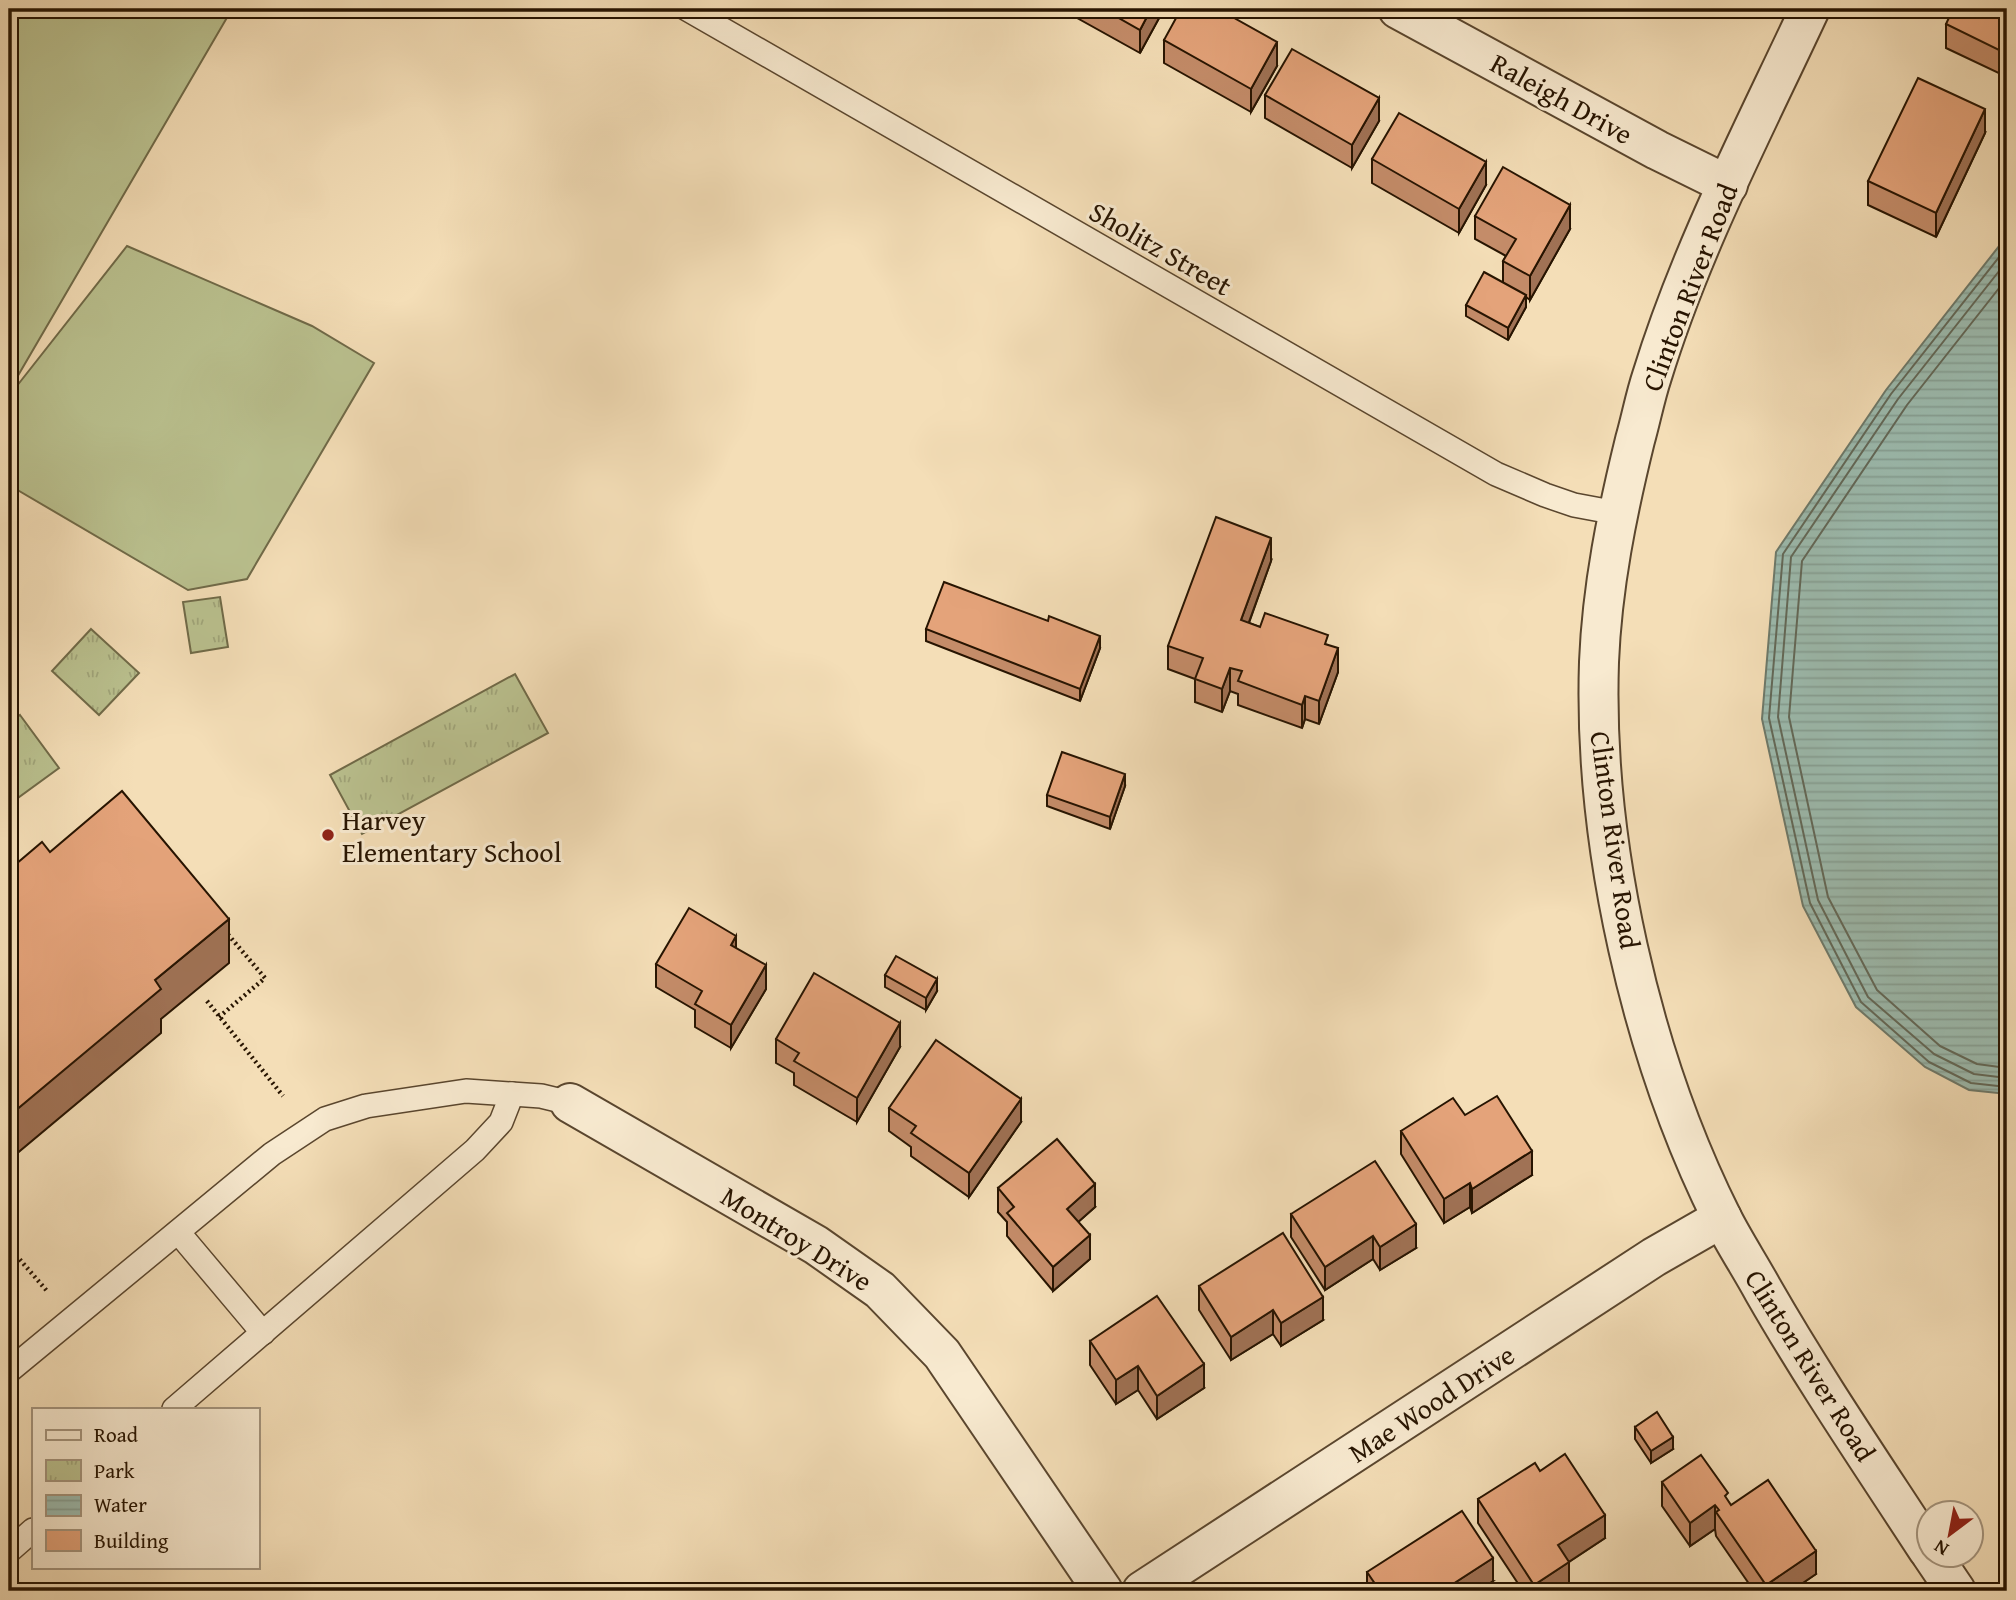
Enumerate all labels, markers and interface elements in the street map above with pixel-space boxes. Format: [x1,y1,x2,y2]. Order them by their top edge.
street label: Raleigh Drive [1483,42,1641,154]
street label: Clinton River Road [1631,177,1747,397]
street label: Sholitz Street [1082,191,1240,305]
street label: Clinton River Road [1580,729,1652,952]
place label: Harvey Elementary School [342,799,562,872]
marker: Harvey Elementary School [320,827,336,843]
street label: Montroy Drive [714,1175,880,1301]
street label: Clinton River Road [1735,1261,1887,1469]
street label: Mae Wood Drive [1340,1334,1522,1472]
legend [32,1408,259,1568]
text: Road [94,1419,139,1450]
text: Park [94,1455,135,1486]
text: Water [94,1489,147,1520]
north arrow [1914,1498,1984,1568]
text: Building [94,1525,169,1556]
text: N [1928,1533,1954,1564]

